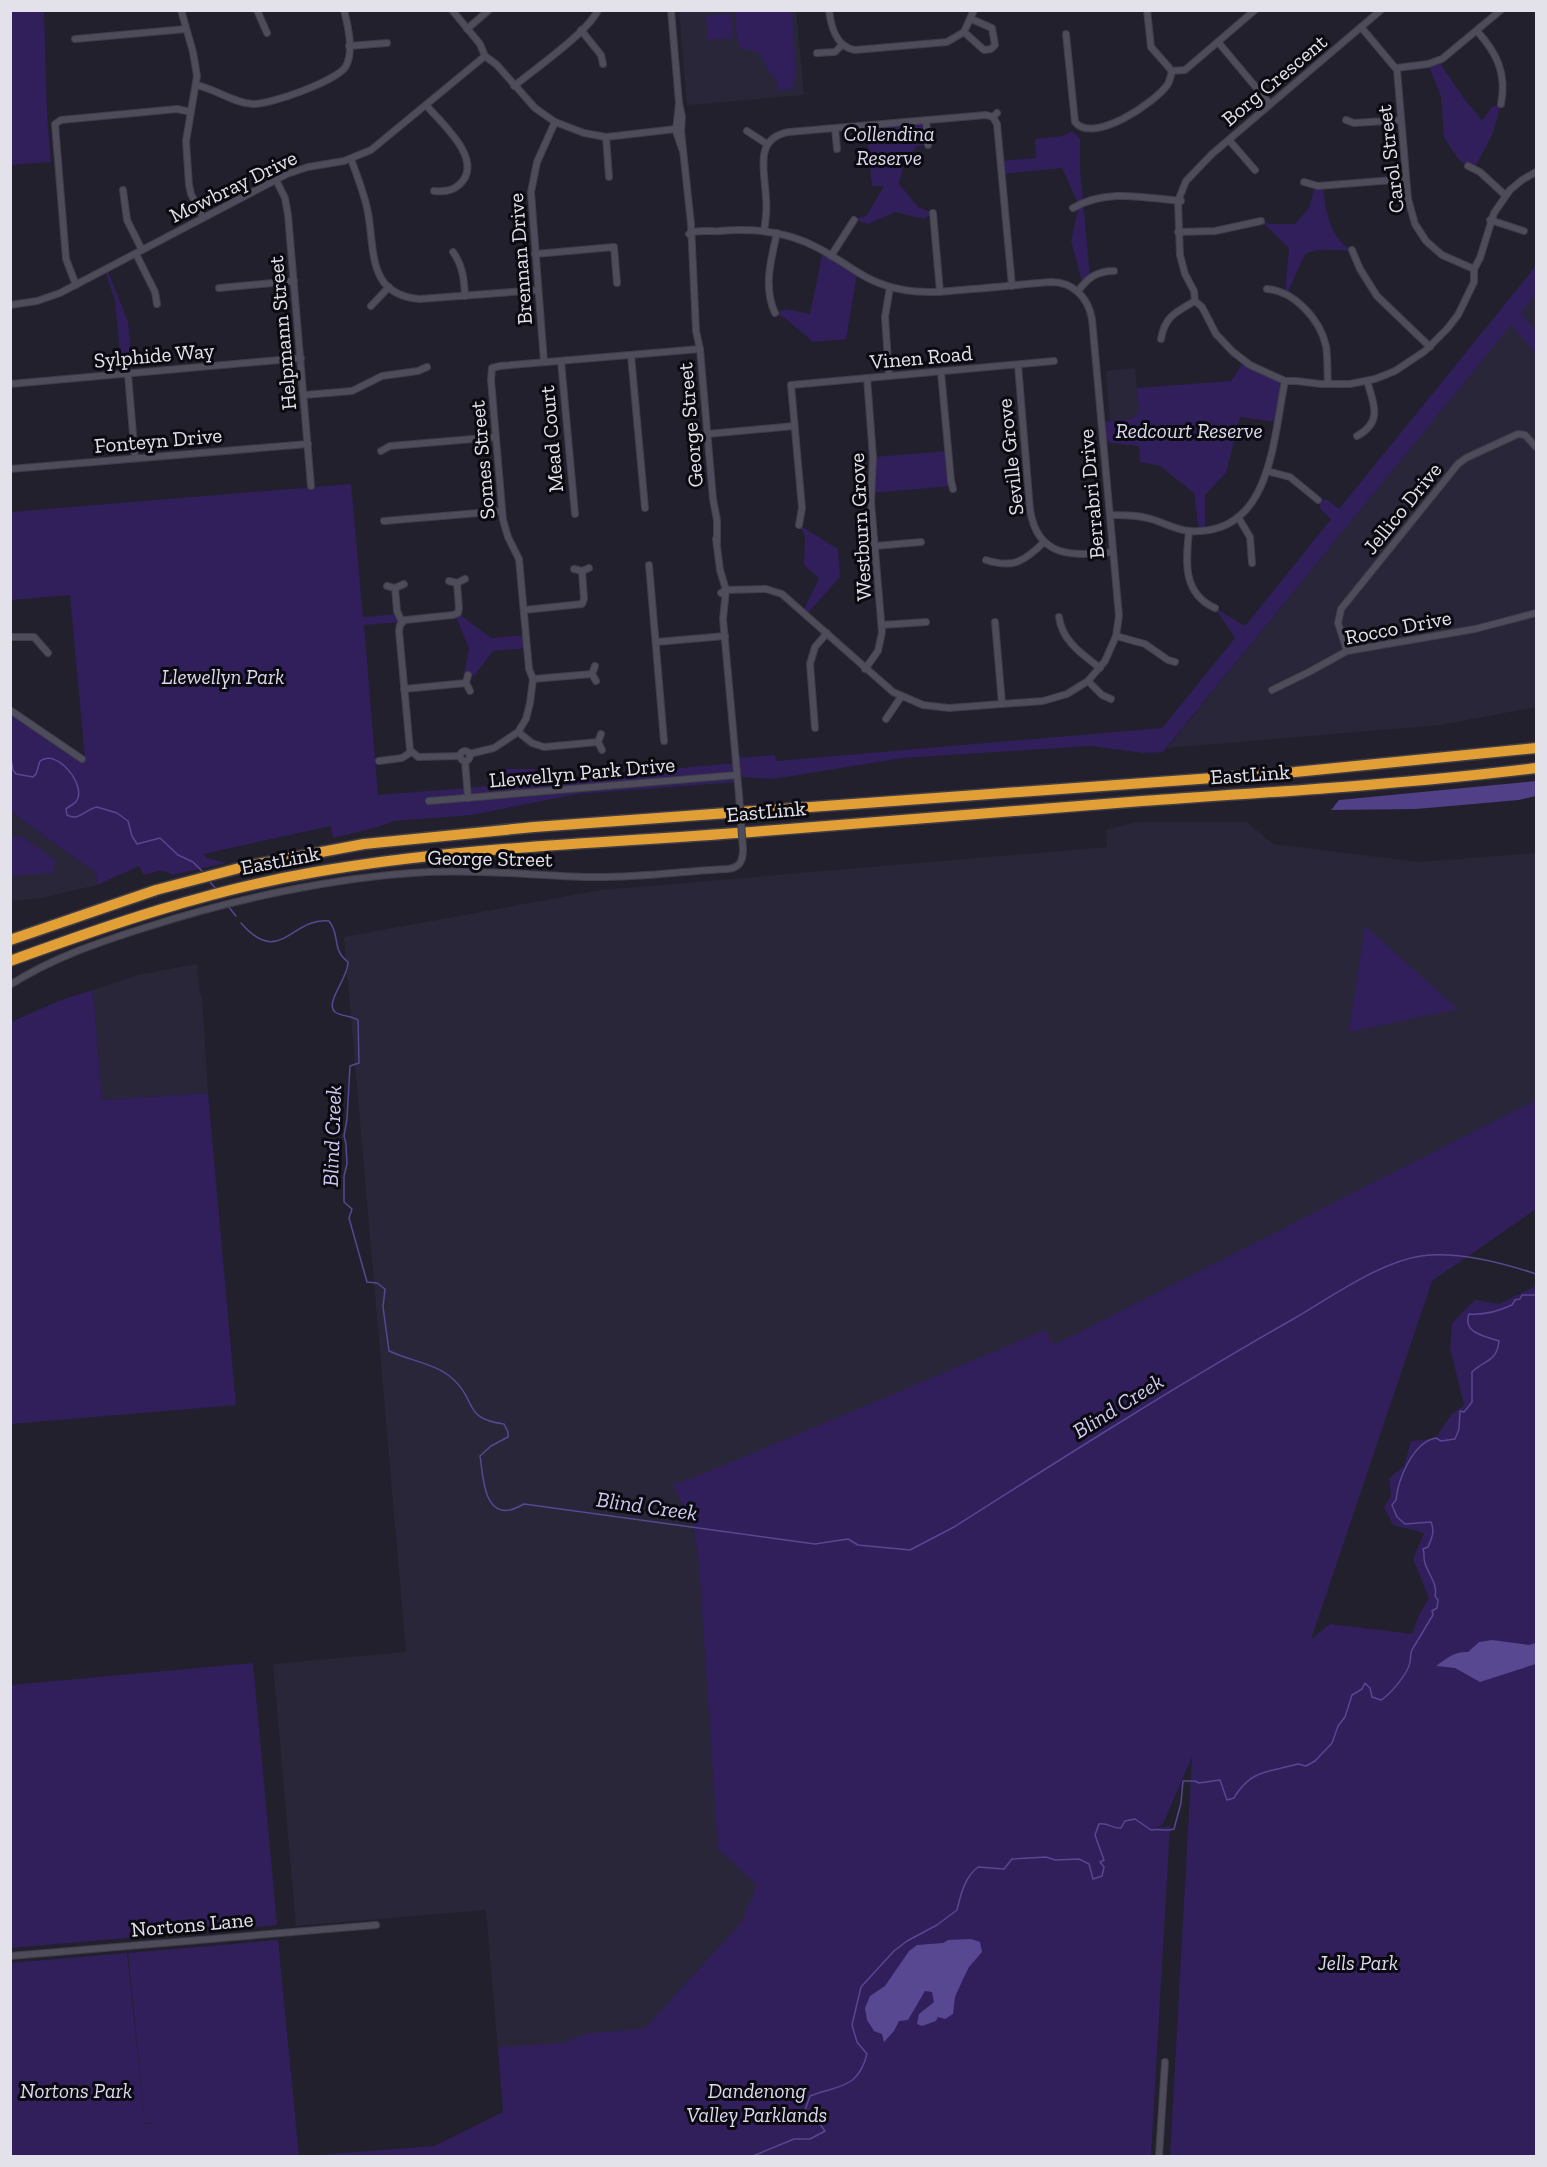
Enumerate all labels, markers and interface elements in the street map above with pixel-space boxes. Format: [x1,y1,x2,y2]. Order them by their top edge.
street label: Borg Crescent [1216,29,1332,131]
street label: Carol Street [1371,103,1409,215]
park label: Collendina Reserve [843,121,935,170]
street label: Mowbray Drive [165,144,301,228]
street label: Brennan Drive [503,192,537,326]
street label: Helpmann Street [263,255,301,411]
street label: Sylphide Way [93,337,216,373]
street label: Vinen Road [868,340,974,374]
street label: George Street [672,361,708,489]
street label: Mead Court [534,384,568,493]
street label: Seville Grove [991,397,1029,517]
street label: Somes Street [464,399,500,520]
park label: Redcourt Reserve [1115,418,1263,443]
street label: Fonteyn Drive [93,422,223,458]
street label: Berrabri Drive [1073,428,1109,560]
street label: Westburn Grove [844,452,876,602]
street label: Jellico Drive [1357,457,1447,559]
street label: Rocco Drive [1343,604,1453,650]
park label: Llewellyn Park [162,664,284,689]
street label: Llewellyn Park Drive [488,751,676,793]
street label: EastLink [1209,759,1291,789]
street label: EastLink [725,795,807,827]
street label: EastLink [238,840,322,880]
street label: George Street [427,844,553,872]
water label: Blind Creek [317,1085,347,1187]
water label: Blind Creek [1068,1367,1168,1444]
water label: Blind Creek [595,1486,699,1526]
street label: Nortons Lane [130,1906,254,1942]
park label: Jells Park [1317,1950,1398,1975]
park label: Nortons Park [20,2078,132,2103]
park label: Dandenong Valley Parklands [687,2078,827,2127]

